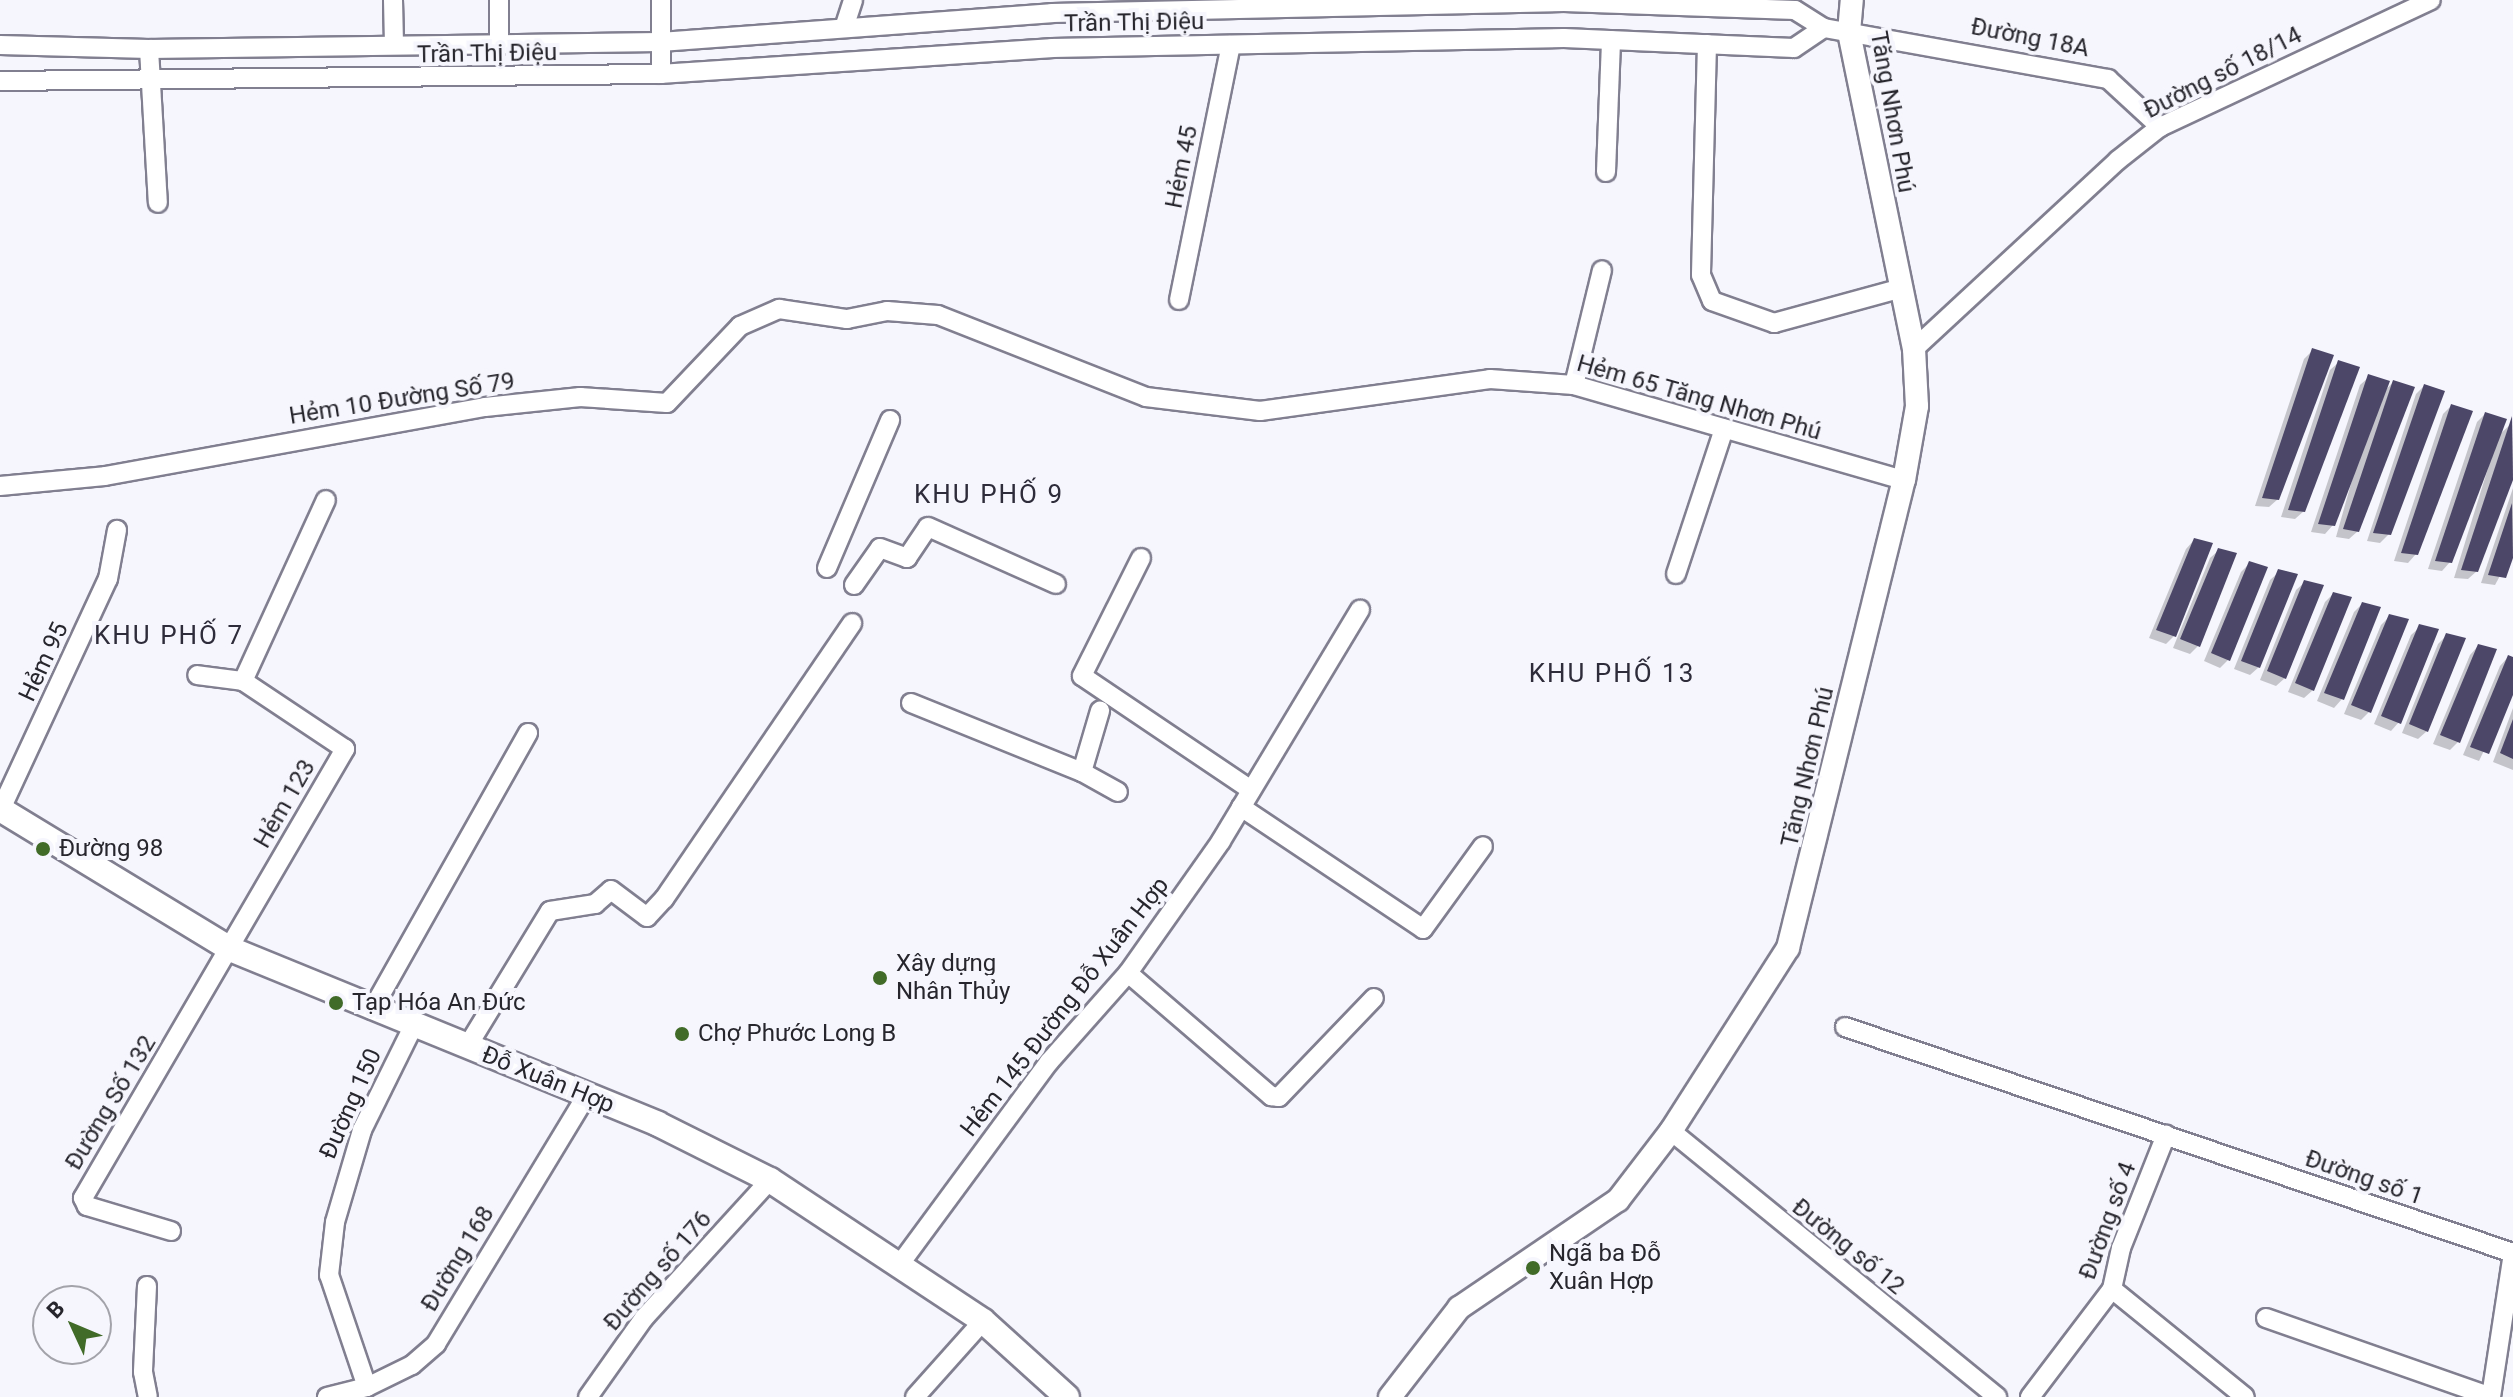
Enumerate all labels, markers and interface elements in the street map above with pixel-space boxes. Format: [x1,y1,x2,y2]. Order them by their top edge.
street label: Trần Thị Điệu [1063,7,1205,39]
street label: Đường 18A [1968,12,2092,64]
street label: Đường số 18/14 [2139,21,2307,125]
street label: Tăng Nhơn Phú [1864,29,1920,195]
street label: Trần Thị Điệu [416,38,558,70]
street label: Hẻm 45 [1160,123,1204,211]
street label: Hẻm 65 Tăng Nhơn Phú [1573,349,1825,447]
street label: Hẻm 10 Đường Số 79 [287,367,517,431]
district label: KHU PHỐ 9 [914,479,1064,511]
street label: Hẻm 95 [13,618,75,706]
district label: KHU PHỐ 7 [94,620,244,652]
district label: KHU PHỐ 13 [1529,658,1695,690]
street label: Tăng Nhơn Phú [1776,684,1840,850]
street label: Hẻm 123 [248,755,322,853]
place label: Đường 98 [59,835,163,863]
marker: Đường 98 [34,840,52,858]
street label: Hẻm 145 Đường Đỗ Xuân Hợp [955,872,1175,1142]
place label: Xây dựng Nhân Thủy [896,950,1011,1006]
marker: Xây dựng Nhân Thủy [871,969,889,987]
place label: Tạp Hóa An Đức [352,989,526,1017]
marker: Tạp Hóa An Đức [327,994,345,1012]
place label: Chợ Phước Long B [698,1020,896,1048]
marker: Chợ Phước Long B [673,1025,691,1043]
street label: Đường Số 132 [60,1031,162,1175]
street label: Đỗ Xuân Hợp [478,1040,618,1120]
street label: Đường 150 [314,1044,388,1164]
street label: Đường số 1 [2301,1144,2427,1212]
street label: Đường số 4 [2073,1158,2143,1284]
street label: Đường số 12 [1786,1193,1910,1301]
street label: Đường 168 [415,1201,501,1317]
street label: Đường số 176 [598,1205,718,1337]
place label: Ngã ba Đỗ Xuân Hợp [1549,1240,1661,1296]
marker: Ngã ba Đỗ Xuân Hợp [1524,1259,1542,1277]
north arrow [32,1285,112,1365]
text: B [42,1296,70,1323]

